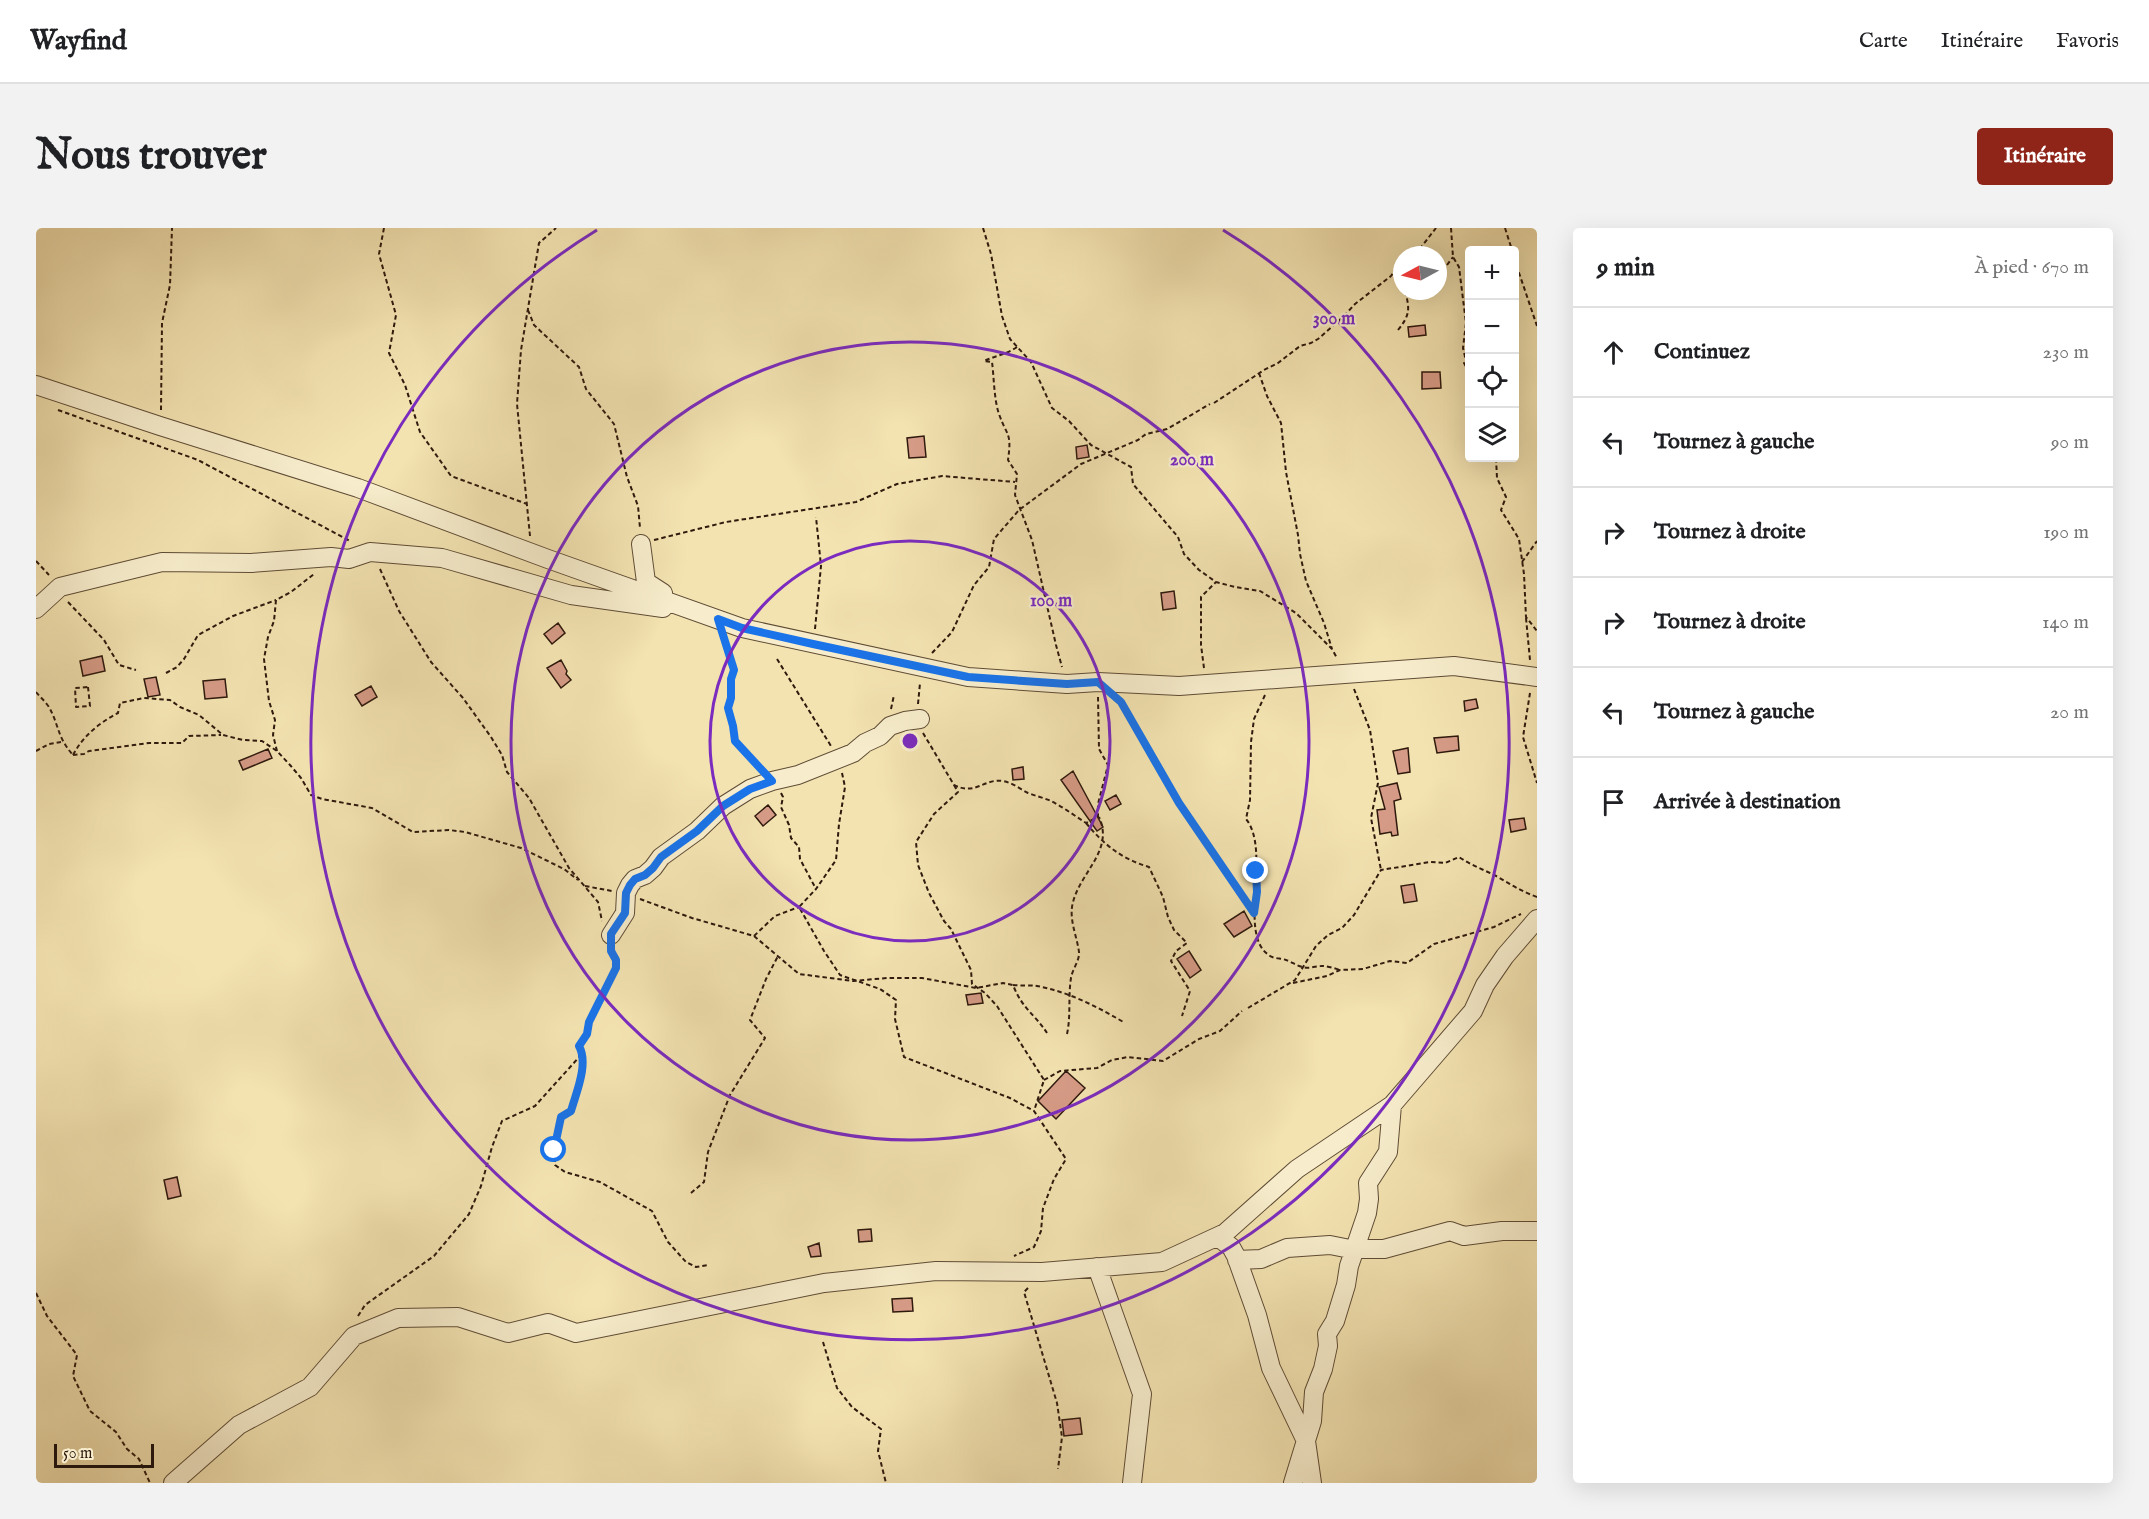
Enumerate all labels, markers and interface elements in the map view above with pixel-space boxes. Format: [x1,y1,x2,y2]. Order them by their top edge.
text: Wayfind [30,24,127,59]
text: Carte [1859,28,1908,55]
text: Itinéraire [1941,28,2023,55]
text: Favoris [2056,28,2119,55]
button: Itinéraire [1977,128,2113,185]
text: Nous trouver [36,130,267,183]
north arrow [1393,246,1447,300]
map controls [1465,246,1519,462]
button: + [1465,246,1519,300]
text: 9 min [1597,251,1655,284]
text: À pied · 670 m [1975,255,2089,280]
button: − [1465,300,1519,354]
text: 300 m [1313,308,1355,331]
icon: ahead [1597,336,1630,369]
text: Continuez [1654,338,1750,366]
text: 230 m [2043,340,2089,365]
button: locate [1465,354,1519,408]
button: layers [1465,408,1519,462]
icon: left [1597,426,1630,459]
text: Tournez à gauche [1654,428,1814,456]
text: 90 m [2051,430,2089,455]
text: 200 m [1170,449,1214,472]
icon: right [1597,516,1630,549]
text: Tournez à droite [1654,518,1805,546]
text: 190 m [2043,520,2089,545]
text: 100 m [1030,590,1072,613]
icon: right [1597,606,1630,639]
text: Tournez à droite [1654,608,1805,636]
text: 140 m [2042,610,2089,635]
icon: left [1597,696,1630,729]
text: Tournez à gauche [1654,698,1814,726]
text: 20 m [2050,700,2089,725]
centre of rings [900,731,920,751]
icon: arrive [1597,786,1630,819]
text: Arrivée à destination [1654,788,1841,816]
route end [1242,857,1268,883]
route start [540,1136,566,1162]
scale bar [54,1441,154,1468]
text: 50 m [63,1444,92,1464]

